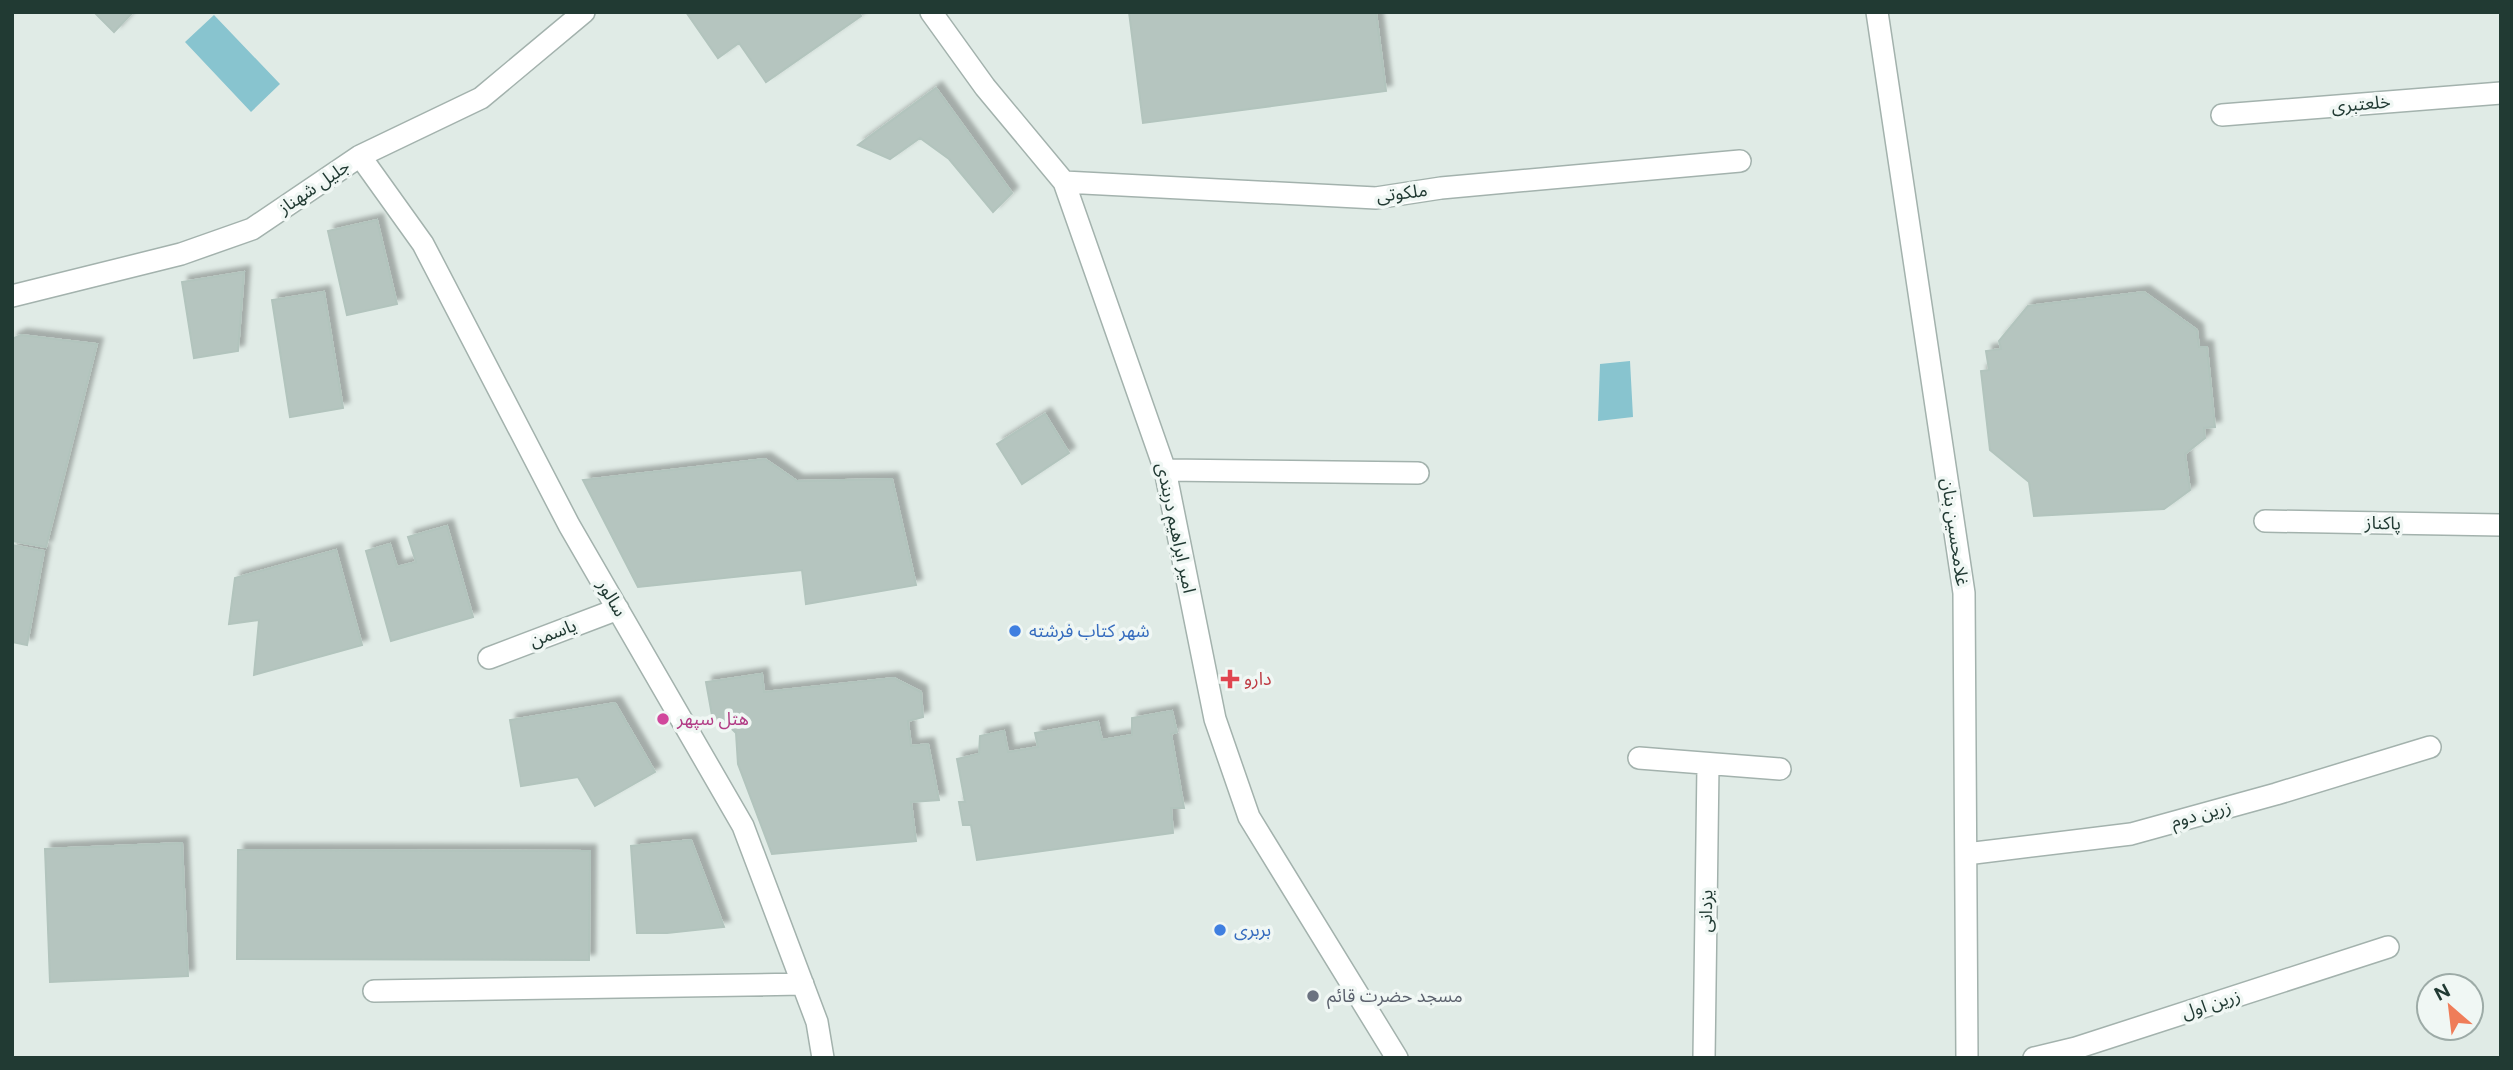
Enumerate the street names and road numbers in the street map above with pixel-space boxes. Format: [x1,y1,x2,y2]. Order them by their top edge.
street label: خلعتبری [2331,90,2391,118]
street label: جلیل شهناز [273,155,354,219]
street label: ملکوتی [1375,179,1429,207]
street label: امیر ابراهیم دربندی [1149,461,1201,596]
street label: غلامحسین بنان [1937,477,1973,587]
street label: پاکناز [2364,512,2401,534]
street label: سالور [592,575,631,620]
street label: یاسمن [527,614,579,652]
street label: زرین دوم [2169,795,2234,835]
street label: یزدانی [1695,889,1717,933]
street label: زرین اول [2179,984,2243,1024]

